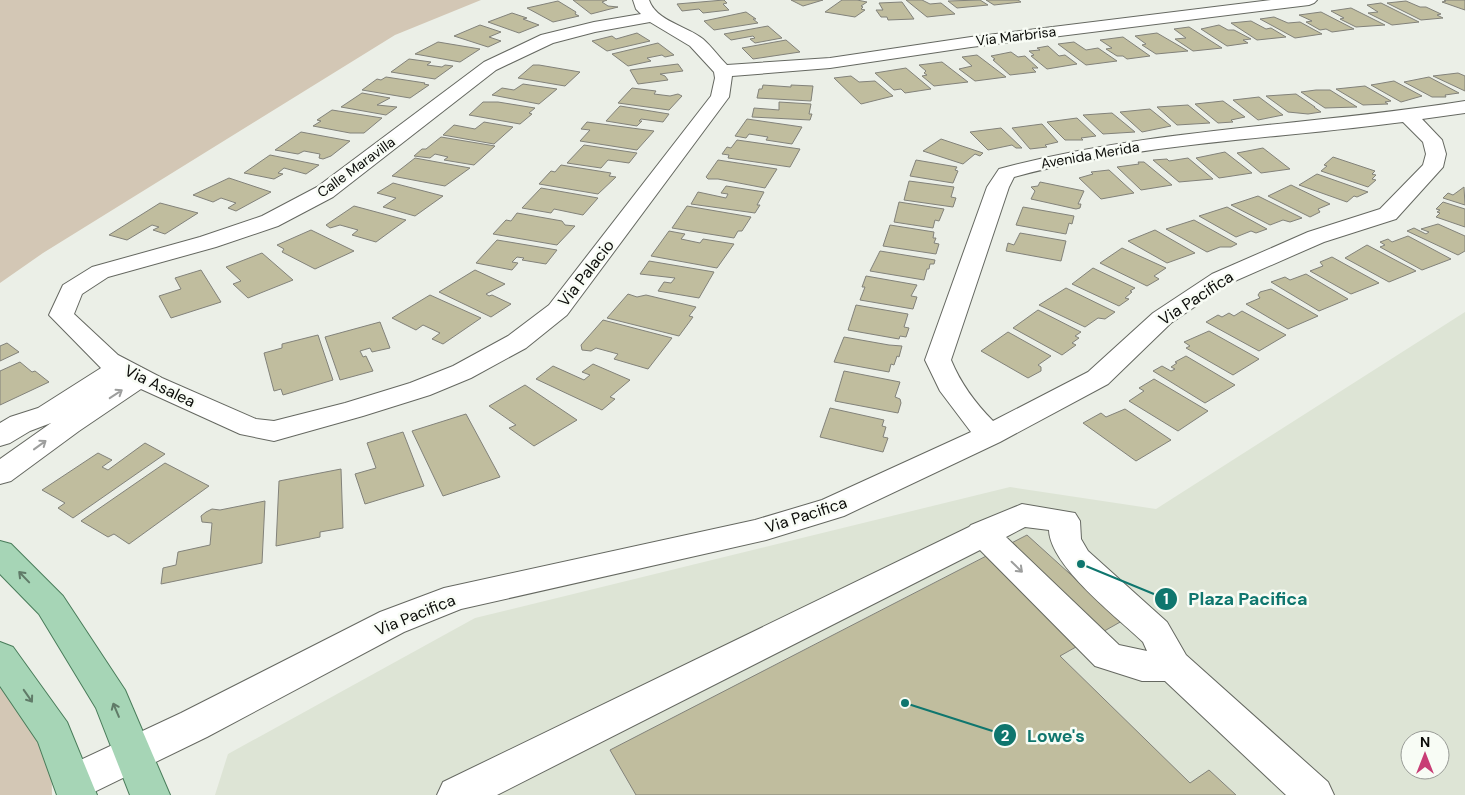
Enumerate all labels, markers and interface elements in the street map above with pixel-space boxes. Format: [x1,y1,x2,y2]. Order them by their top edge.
street label: Via Marbrisa [975,22,1057,50]
street label: Calle Maravilla [313,133,399,201]
street label: Avenida Merida [1039,137,1141,173]
street label: Via Palacio [553,235,619,311]
street label: Via Pacifica [1155,266,1237,330]
street label: Via Asalea [121,360,199,412]
one-way arrow [108,388,122,398]
one-way arrow [32,440,46,451]
street label: Via Pacifica [762,492,850,538]
one-way arrow [1011,561,1023,573]
one-way arrow [18,571,30,583]
callout: Plaza Pacifica [1154,582,1318,615]
text: Plaza Pacifica [1188,587,1308,611]
street label: Via Pacifica [372,589,458,641]
text: 1 [1163,589,1169,609]
one-way arrow [23,689,33,703]
one-way arrow [111,703,120,718]
callout: Lowe's [992,719,1095,752]
text: Lowe's [1027,724,1085,748]
text: 2 [1001,726,1010,746]
north arrow [1400,730,1450,780]
text: N [1420,733,1430,751]

